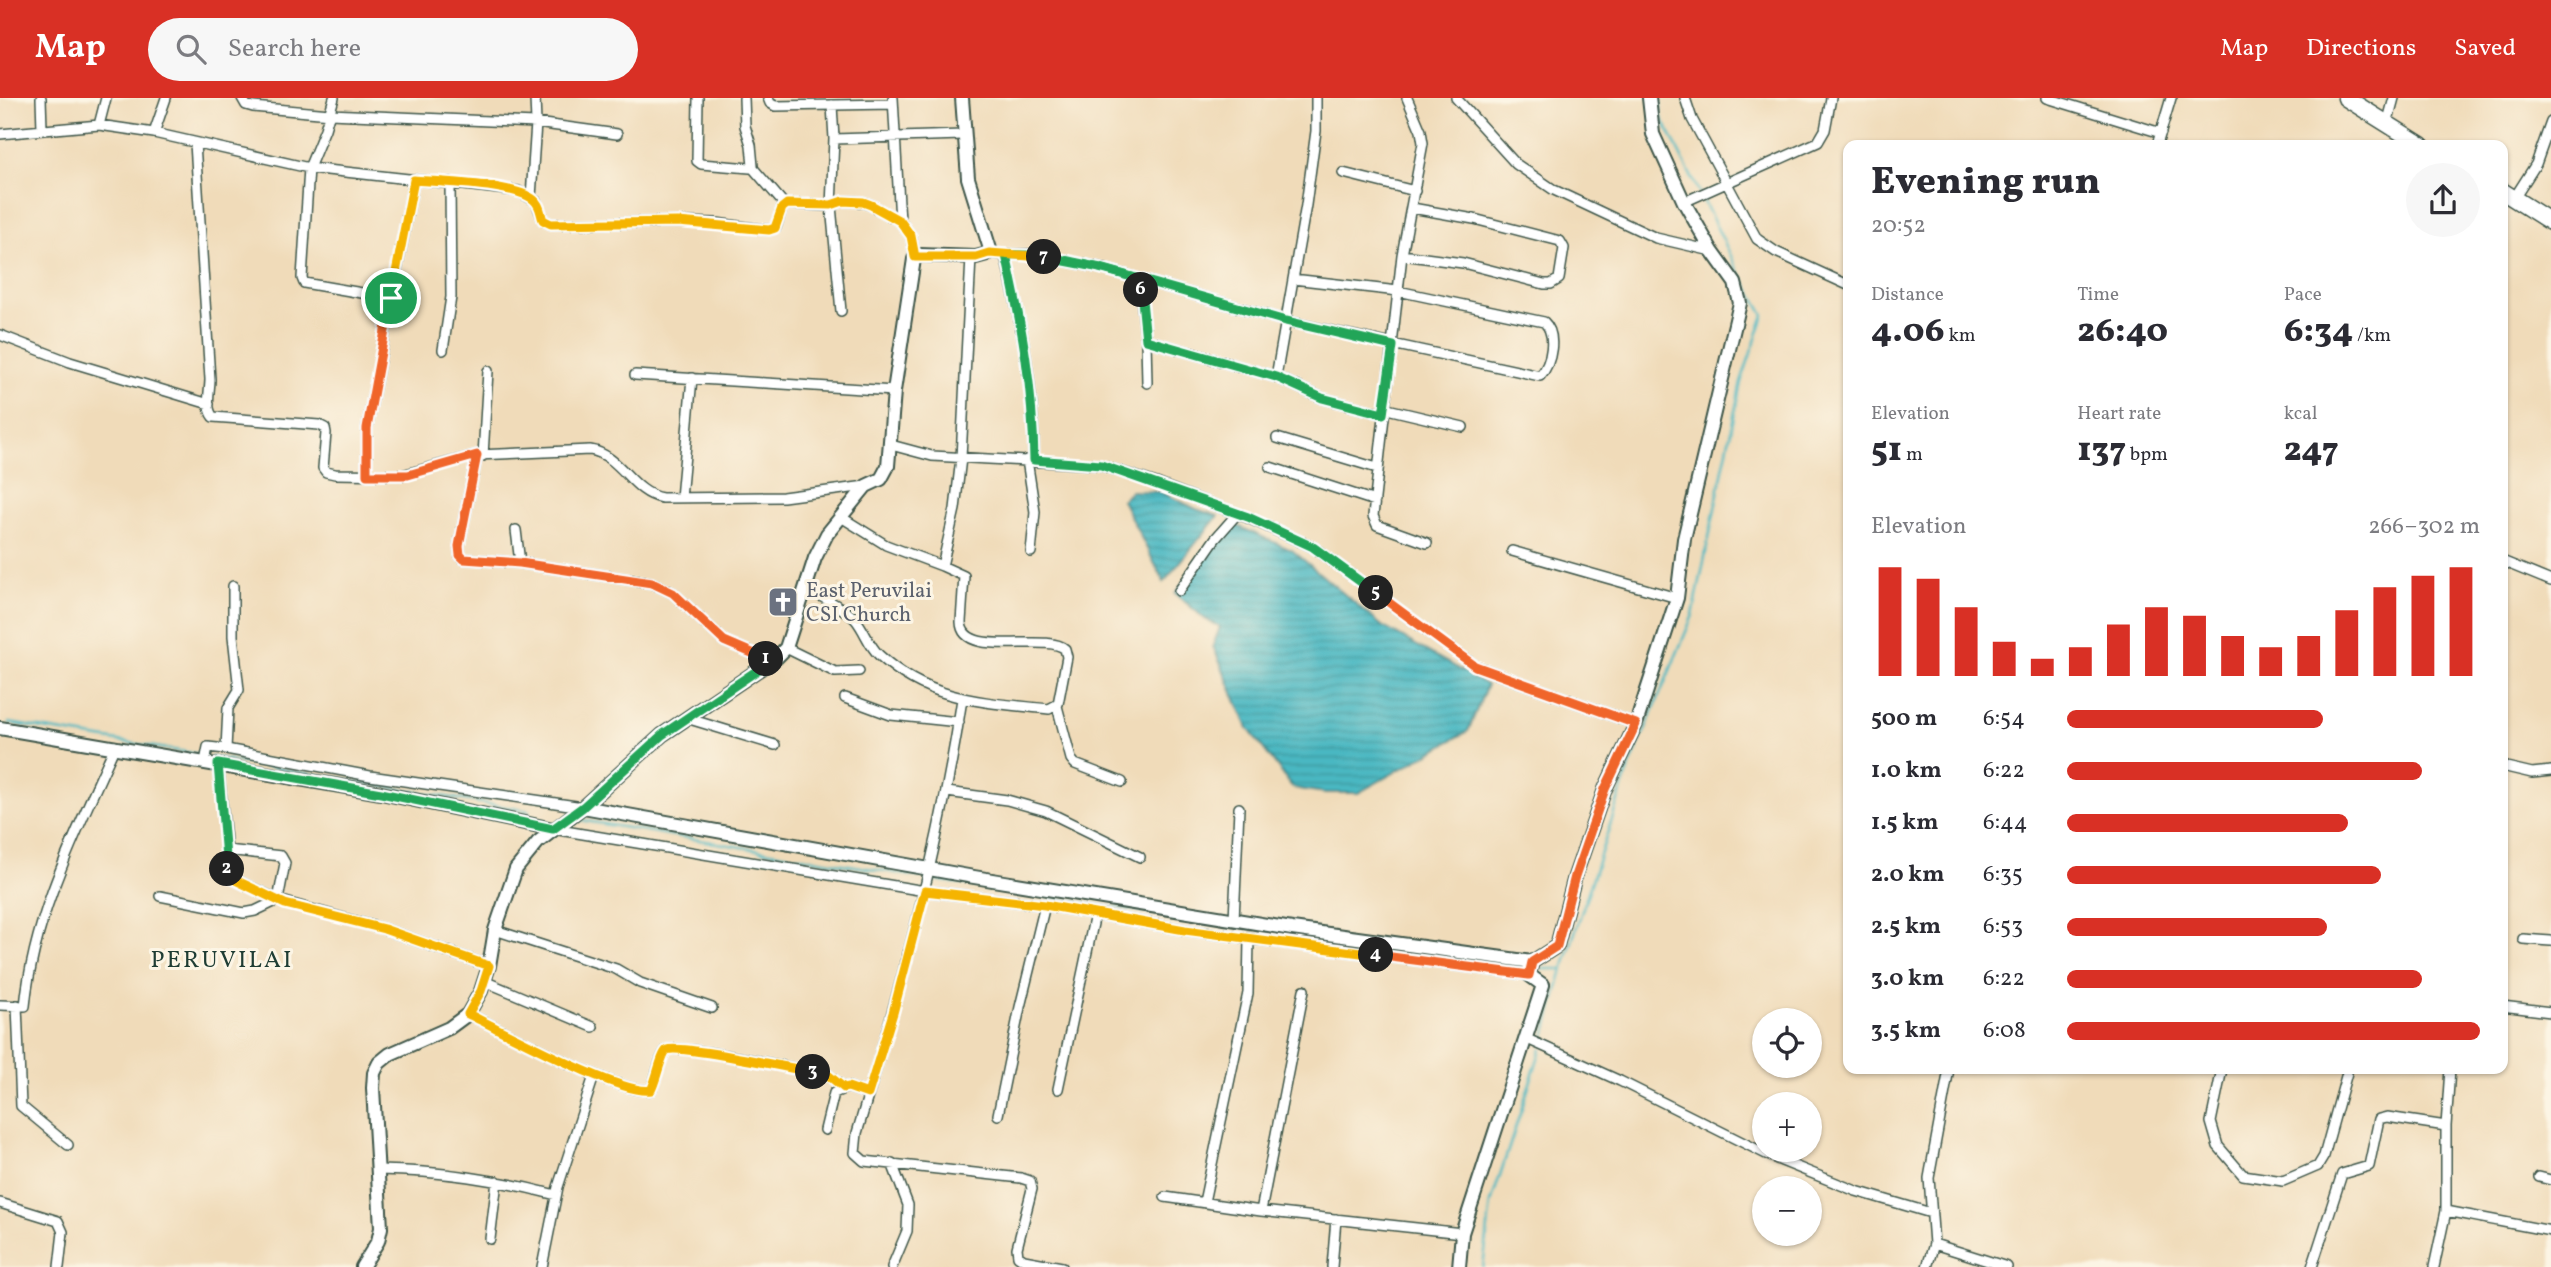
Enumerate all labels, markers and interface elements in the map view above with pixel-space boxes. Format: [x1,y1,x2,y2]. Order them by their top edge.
search box [148,18,638,81]
text: Map [35,26,106,72]
icon: search [172,30,210,68]
text: Search here [228,31,361,67]
text: Map [2220,32,2268,66]
text: Directions [2306,32,2416,66]
text: Saved [2454,32,2516,66]
text: Evening run [1871,157,2101,210]
button: share [2406,163,2480,237]
text: 20:52 [1871,210,1926,242]
pin: 7 [1026,240,1062,274]
text: 7 [1039,243,1048,269]
pin [361,268,421,328]
pin: 6 [1124,272,1158,308]
text: 6 [1135,276,1146,302]
icon: arrive [372,279,410,317]
text: Distance [1871,282,1944,308]
text: Time [2077,282,2119,308]
text: Pace [2284,282,2322,308]
text: 4.06 [1871,308,1945,356]
text: 26:40 [2077,308,2168,356]
text: 6:34 [2284,308,2353,356]
text: km [1945,323,1976,349]
text: /km [2353,323,2391,349]
text: Elevation [1871,401,1950,427]
text: Heart rate [2077,401,2161,427]
text: kcal [2284,401,2317,427]
text: 51 [1871,427,1902,475]
text: 137 [2077,427,2126,475]
text: 247 [2284,427,2339,475]
text: m [1902,442,1923,468]
text: bpm [2126,442,2168,468]
text: Elevation [1871,511,1967,543]
text: 266–302 m [2368,511,2480,543]
pin: 5 [1358,575,1394,610]
place label: East Peruvilai CSI Church [806,577,932,630]
text: 5 [1371,579,1380,605]
church icon: East Peruvilai CSI Church [766,585,800,619]
pin: 1 [748,642,784,676]
text: 1 [762,645,769,671]
text: 500 m [1871,703,1937,735]
text: 6:54 [1983,703,2025,735]
text: 1.0 km [1871,755,1942,787]
text: 6:22 [1983,755,2025,787]
text: 1.5 km [1871,807,1938,839]
text: 6:44 [1983,807,2028,839]
pin: 2 [210,852,244,886]
text: 2 [222,855,231,881]
text: 2.0 km [1871,859,1944,891]
text: 6:35 [1983,859,2023,891]
text: 2.5 km [1871,911,1941,943]
text: 6:53 [1983,911,2023,943]
pin: 4 [1358,938,1394,972]
text: 4 [1370,941,1381,967]
district label: PERUVILAI [151,944,293,978]
text: 3.0 km [1871,963,1944,995]
text: 6:22 [1983,963,2025,995]
map controls [1752,1008,1822,1246]
button: locate [1752,1008,1822,1078]
text: 3.5 km [1871,1015,1941,1047]
text: 6:08 [1983,1015,2026,1047]
pin: 3 [796,1054,830,1090]
text: 3 [808,1058,817,1084]
button: + [1752,1092,1822,1162]
button: − [1752,1176,1822,1246]

